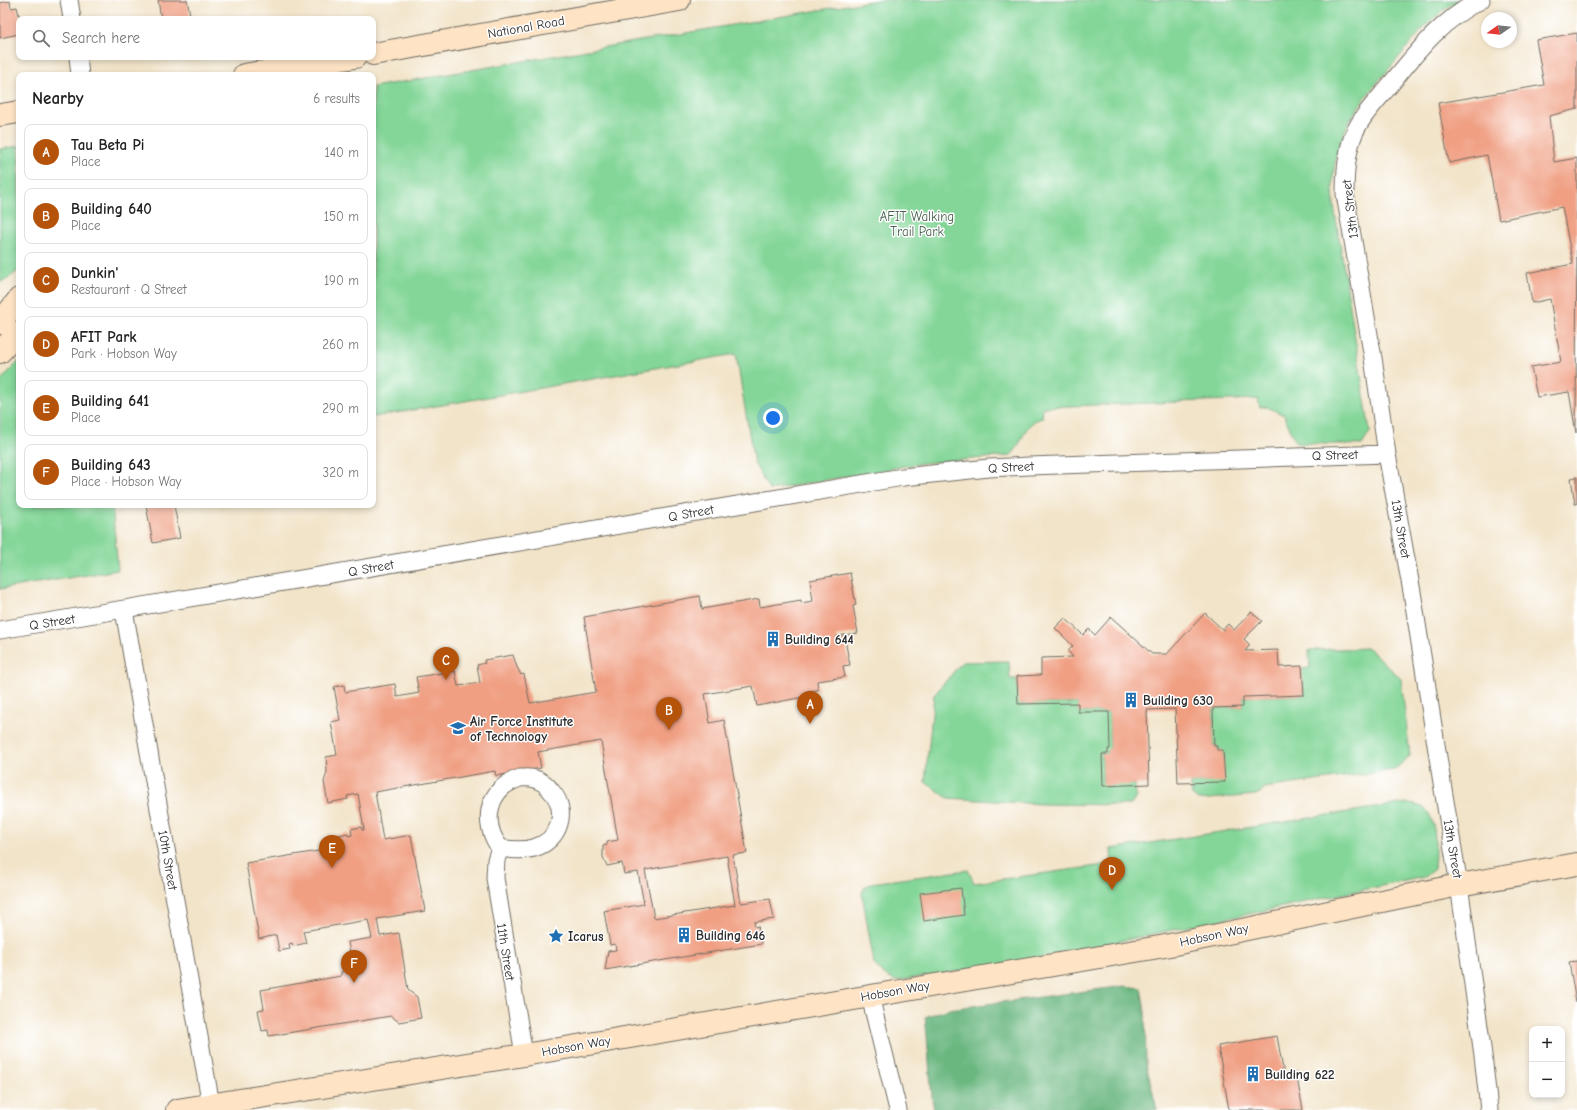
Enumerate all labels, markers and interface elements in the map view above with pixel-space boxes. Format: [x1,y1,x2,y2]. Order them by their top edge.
north arrow [1481,12,1517,48]
street label: National Road [486,13,566,41]
search box [16,16,376,60]
icon: search [30,27,52,49]
text: Search here [62,29,140,47]
text: Nearby [32,89,83,108]
text: 6 results [313,91,360,106]
text: Tau Beta Pi [71,136,144,154]
text: A [42,145,50,160]
text: 140 m [325,145,359,160]
text: Place [71,154,101,169]
street label: 13th Street [1339,177,1361,239]
text: Building 640 [71,200,152,218]
text: B [42,209,50,224]
text: 150 m [324,209,359,224]
park label: AFIT Walking Trail Park [880,209,954,239]
text: Place [71,218,101,233]
text: Dunkin' [71,264,118,282]
text: C [42,273,50,288]
text: 190 m [324,273,359,288]
text: Restaurant · Q Street [71,282,187,297]
text: AFIT Park [71,328,137,346]
text: D [42,337,50,352]
text: 260 m [322,337,359,352]
text: Park · Hobson Way [71,346,177,361]
text: Building 641 [71,392,149,410]
text: E [42,401,50,416]
text: 290 m [322,401,359,416]
your location [763,408,783,428]
text: Place [71,410,101,425]
street label: Q Street [1312,447,1360,463]
text: Building 643 [71,456,151,474]
street label: Q Street [988,458,1036,476]
text: F [42,465,50,480]
text: 320 m [323,465,359,480]
text: Place · Hobson Way [71,474,181,489]
street label: 13th Street [1388,498,1414,561]
street label: Q Street [667,501,716,524]
street label: Q Street [347,556,396,579]
street label: Q Street [28,611,77,633]
building icon: Building 644 [764,630,782,648]
place label: Building 644 [785,632,854,647]
pin: C [433,647,459,680]
pin: A [797,691,823,724]
building icon: Building 630 [1122,691,1140,709]
place label: Building 630 [1143,693,1213,708]
pin: B [656,697,682,730]
place label: Air Force Institute of Technology [470,714,574,744]
school or university icon: Air Force Institute of Technology [449,719,467,737]
street label: 13th Street [1440,818,1466,881]
street label: 10th Street [155,829,181,892]
pin: E [319,835,345,868]
pin: D [1099,857,1125,890]
street label: Hobson Way [1178,920,1250,950]
street label: 11th Street [494,922,518,983]
building icon: Building 646 [675,926,693,944]
place icon: Icarus [547,927,565,945]
place label: Building 646 [696,928,766,943]
place label: Icarus [568,929,604,944]
pin: F [341,950,367,983]
street label: Hobson Way [859,978,931,1004]
map controls [1529,1026,1565,1098]
button: + [1529,1026,1565,1062]
street label: Hobson Way [540,1033,612,1059]
button: − [1529,1062,1565,1098]
building icon: Building 622 [1244,1065,1262,1083]
place label: Building 622 [1265,1067,1334,1082]

